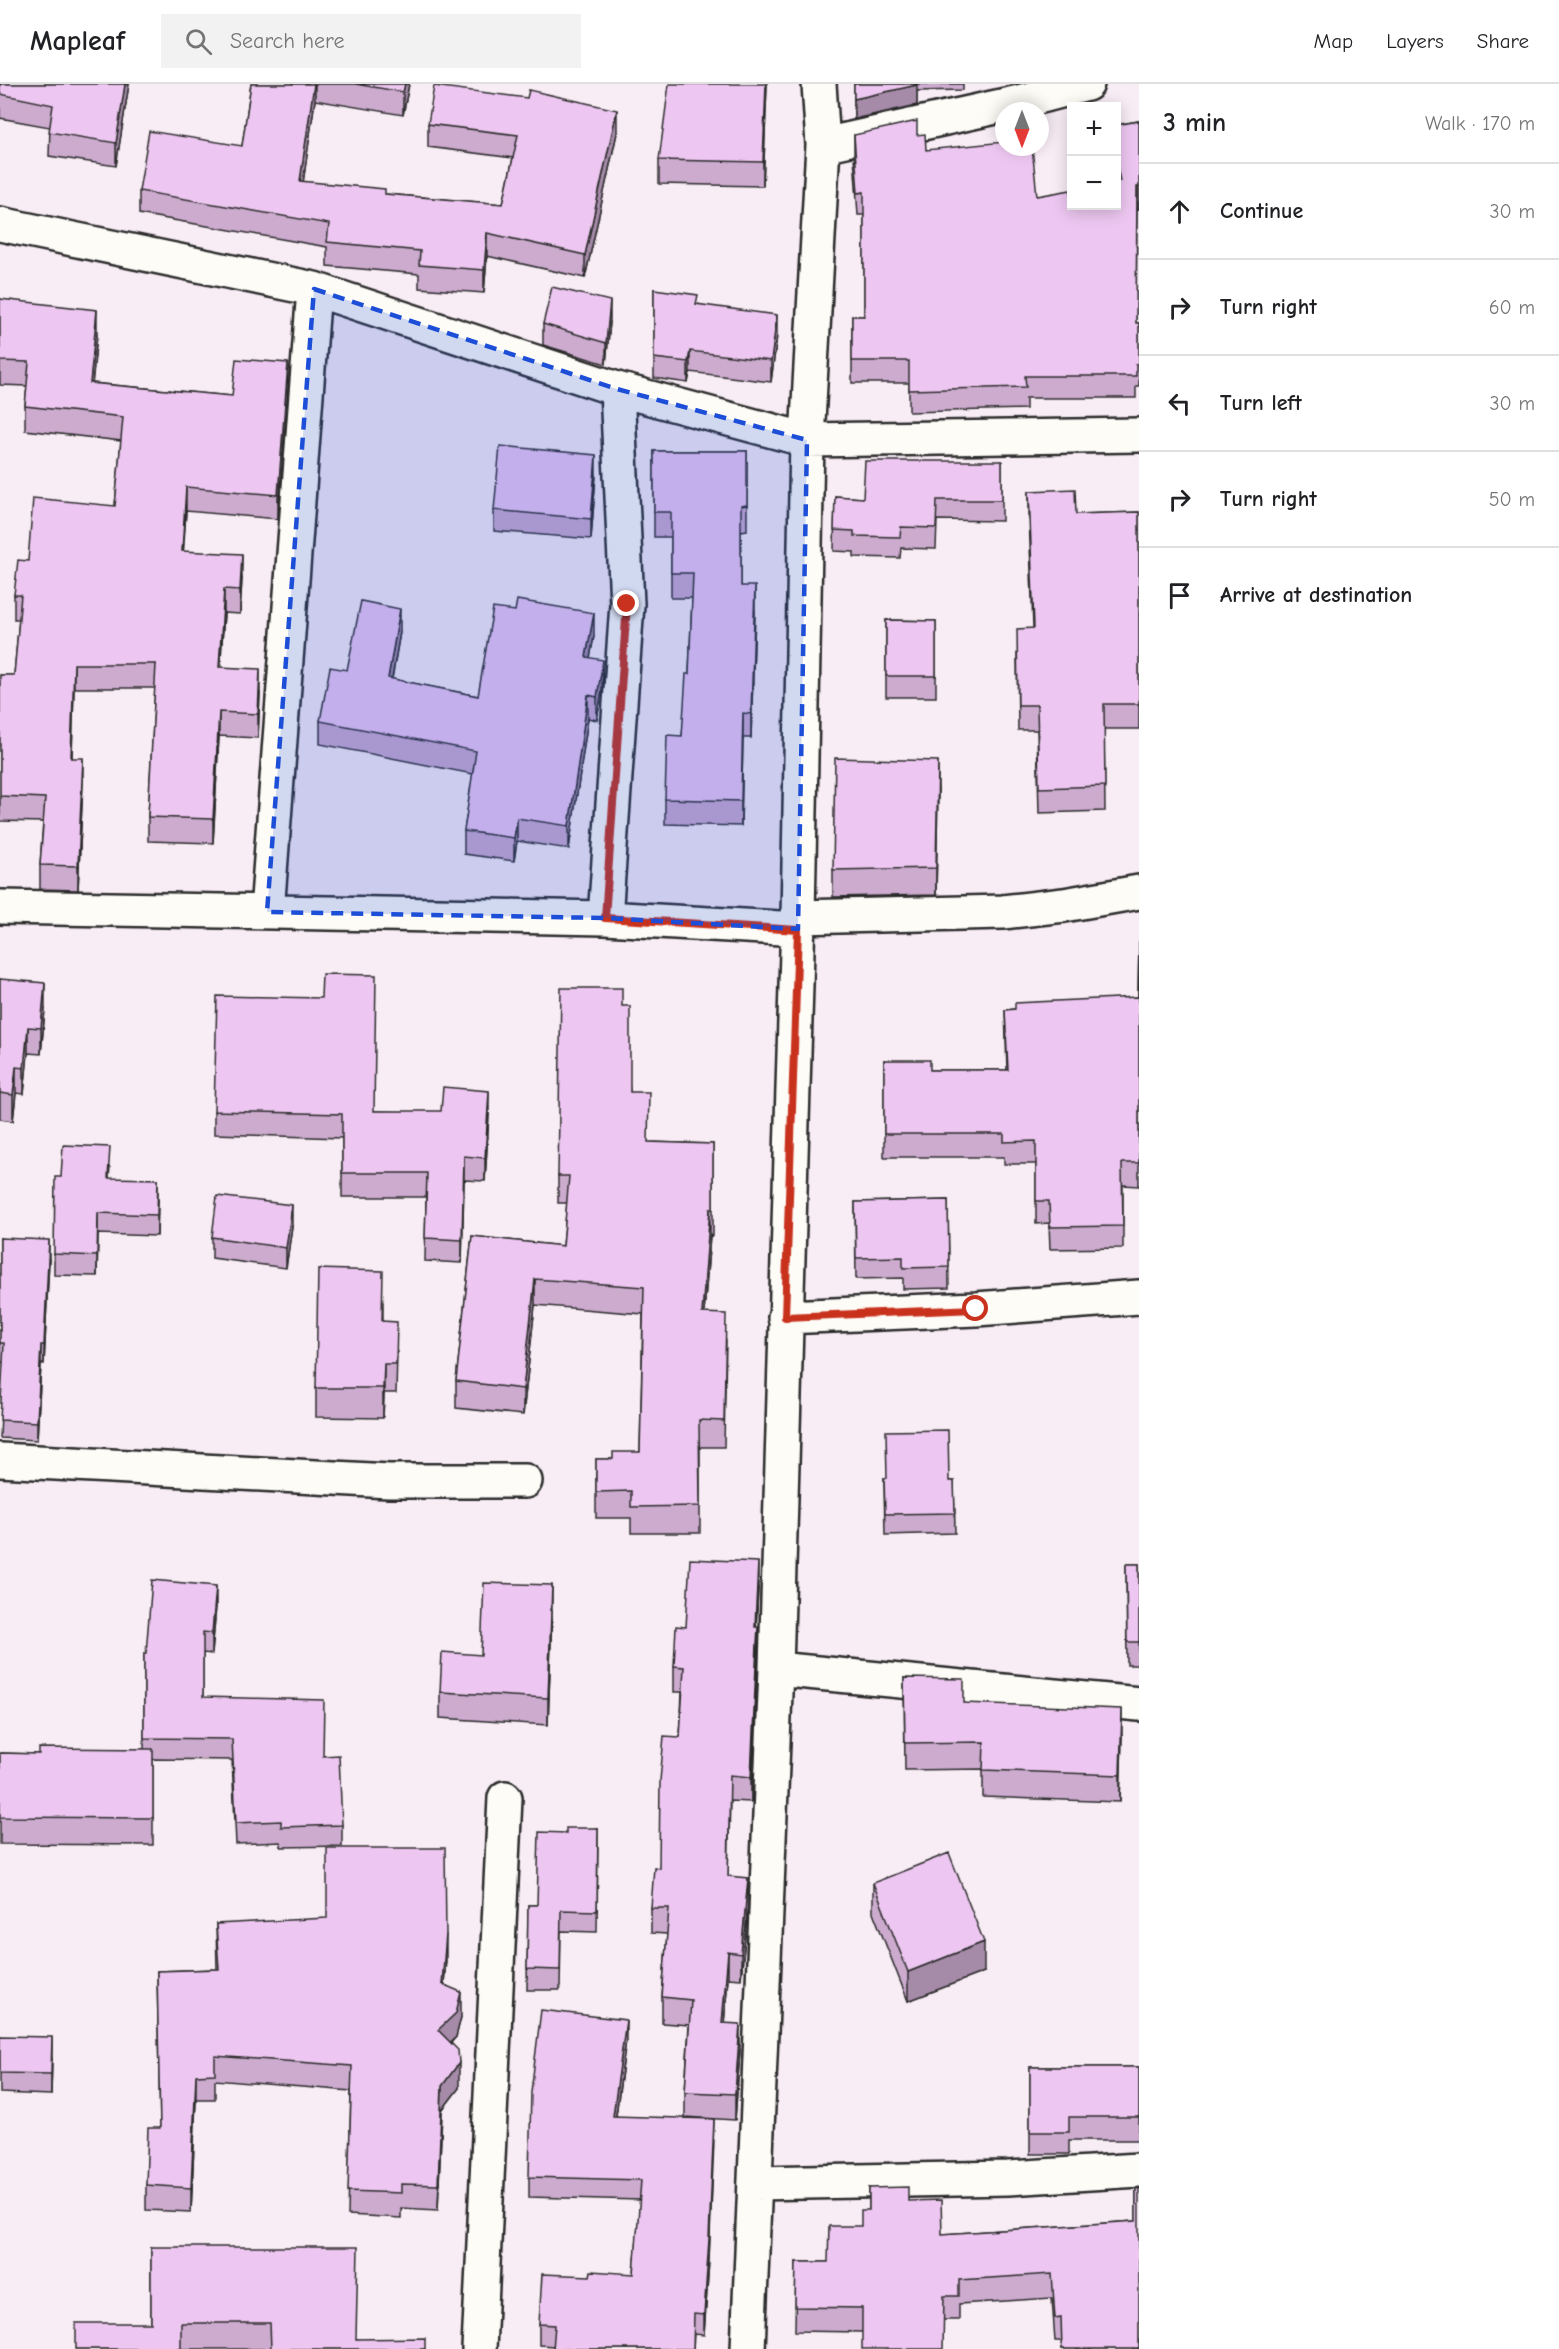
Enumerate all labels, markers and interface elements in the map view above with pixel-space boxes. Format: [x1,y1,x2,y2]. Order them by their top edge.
search box [161,14,581,68]
text: Mapleaf [30,25,125,57]
icon: search [182,25,215,58]
text: Search here [230,28,344,54]
text: Map [1314,29,1353,53]
text: Layers [1386,29,1444,53]
text: Share [1477,29,1529,53]
north arrow [995,102,1049,156]
map controls [1067,102,1121,210]
button: + [1067,102,1121,156]
text: 3 min [1163,108,1226,138]
text: Walk · 170 m [1425,112,1535,135]
button: − [1067,156,1121,210]
icon: ahead [1163,195,1196,228]
text: Continue [1220,198,1303,224]
text: 30 m [1489,200,1535,223]
icon: right [1163,291,1196,324]
text: Turn right [1220,294,1317,320]
text: 60 m [1489,296,1535,319]
icon: left [1163,387,1196,420]
text: Turn left [1220,390,1302,416]
text: 30 m [1489,392,1535,415]
icon: right [1163,483,1196,516]
text: Turn right [1220,486,1317,512]
text: 50 m [1489,488,1535,511]
icon: arrive [1163,579,1196,612]
text: Arrive at destination [1220,582,1412,608]
route end [613,590,639,616]
route start [962,1295,988,1321]

